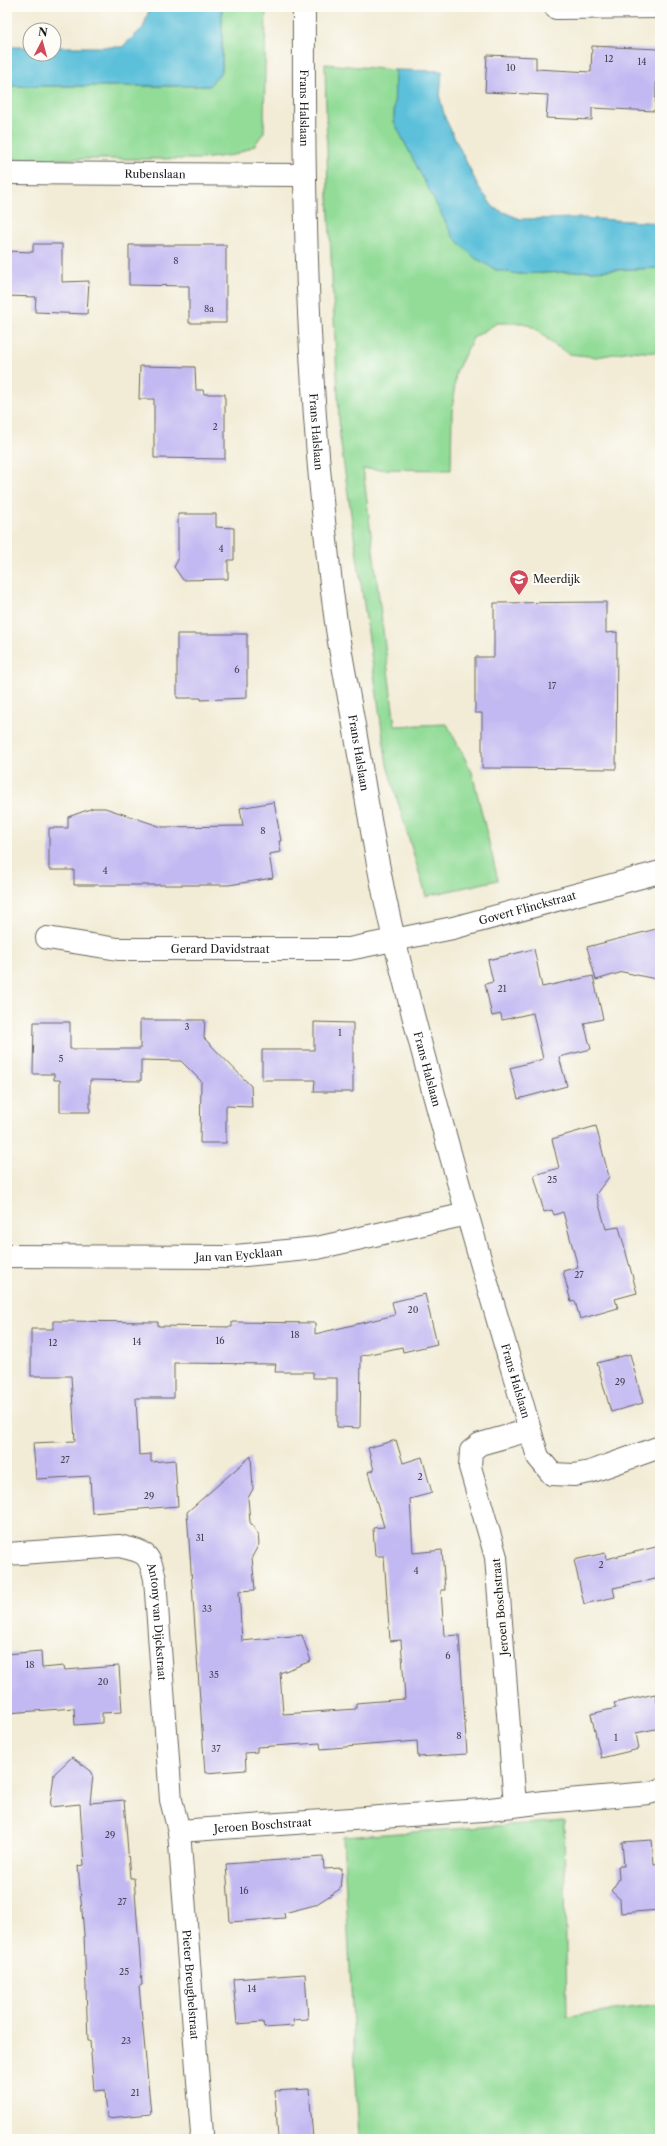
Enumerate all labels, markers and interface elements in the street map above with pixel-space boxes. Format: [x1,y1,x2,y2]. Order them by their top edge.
north arrow [22,22,62,62]
text: N [38,25,49,40]
house number: 12 [605,53,613,64]
house number: 14 [638,56,647,67]
house number: 10 [506,62,516,73]
street label: Frans Halslaan [297,69,311,147]
street label: Rubenslaan [124,167,186,181]
house number: 8 [173,255,179,266]
house number: 8a [204,303,214,314]
street label: Frans Halslaan [306,393,326,471]
house number: 2 [212,421,218,432]
house number: 4 [218,543,224,554]
school or university icon: Meerdijk [508,568,530,596]
place label: Meerdijk [533,572,581,586]
house number: 6 [234,664,240,675]
house number: 17 [548,680,557,691]
street label: Frans Halslaan [345,714,372,792]
house number: 8 [260,825,266,836]
house number: 4 [102,865,108,876]
street label: Govert Flinckstraat [477,888,578,928]
street label: Gerard Davidstraat [171,942,270,956]
house number: 21 [498,983,507,994]
house number: 3 [185,1021,190,1032]
house number: 1 [338,1027,342,1038]
street label: Frans Halslaan [411,1030,444,1108]
house number: 5 [59,1053,64,1064]
house number: 25 [547,1174,557,1185]
street label: Jan van Eycklaan [193,1244,283,1264]
house number: 27 [574,1269,584,1280]
house number: 20 [408,1304,419,1315]
house number: 18 [290,1329,300,1340]
house number: 16 [215,1335,225,1346]
house number: 14 [133,1336,142,1347]
house number: 12 [49,1337,57,1348]
street label: Frans Halslaan [498,1342,533,1420]
house number: 29 [615,1376,625,1387]
house number: 27 [60,1454,70,1465]
house number: 2 [417,1471,423,1482]
house number: 29 [144,1490,154,1501]
house number: 31 [196,1532,205,1543]
street label: Jeroen Boschstraat [489,1558,511,1658]
house number: 2 [598,1559,604,1570]
street label: Antony van Dijckstraat [144,1560,169,1681]
house number: 4 [413,1565,419,1576]
house number: 33 [202,1603,212,1614]
house number: 6 [445,1650,451,1661]
house number: 18 [25,1659,35,1670]
house number: 35 [209,1669,219,1680]
house number: 20 [98,1676,109,1687]
house number: 8 [456,1730,462,1741]
house number: 1 [614,1732,618,1743]
house number: 37 [211,1743,221,1754]
street label: Jeroen Boschstraat [212,1815,312,1836]
house number: 29 [105,1829,115,1840]
house number: 16 [239,1885,249,1896]
house number: 27 [117,1896,127,1907]
street label: Pieter Breughelstraat [180,1929,202,2040]
house number: 25 [119,1966,129,1977]
house number: 14 [248,1983,257,1994]
house number: 23 [121,2035,131,2046]
house number: 21 [131,2087,140,2098]

